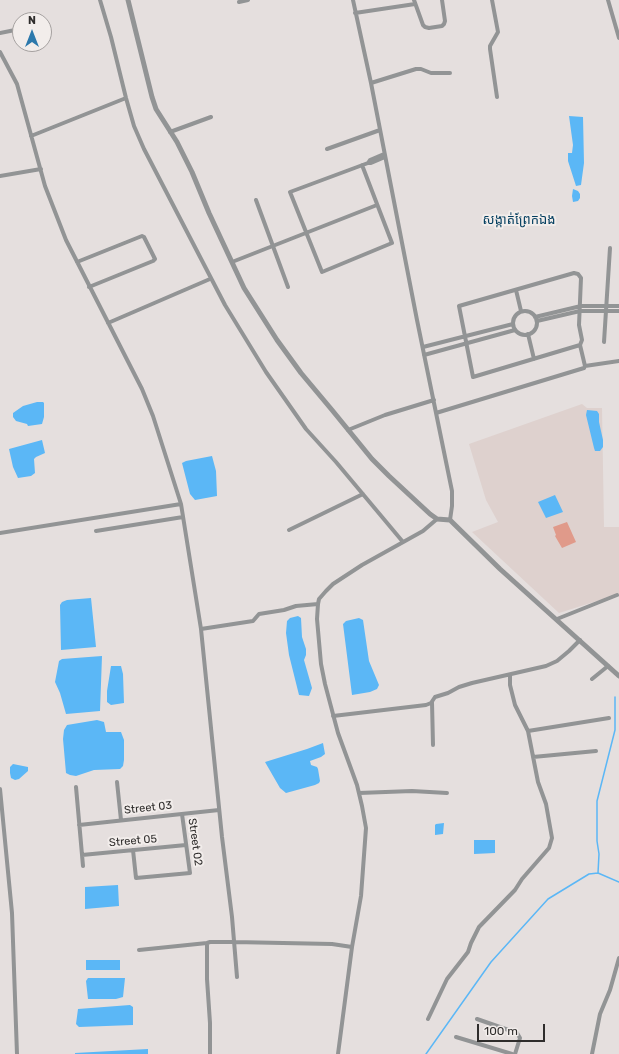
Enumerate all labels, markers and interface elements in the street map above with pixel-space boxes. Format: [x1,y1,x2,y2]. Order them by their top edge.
north arrow [12,12,52,52]
text: N [28,14,36,27]
district label: សង្កាត់ព្រែកឯង [483,212,555,228]
street label: Street 03 [123,799,173,817]
street label: Street 02 [185,817,205,867]
street label: Street 05 [109,832,157,850]
scale bar [479,1016,547,1042]
text: 100 m [484,1024,518,1038]

